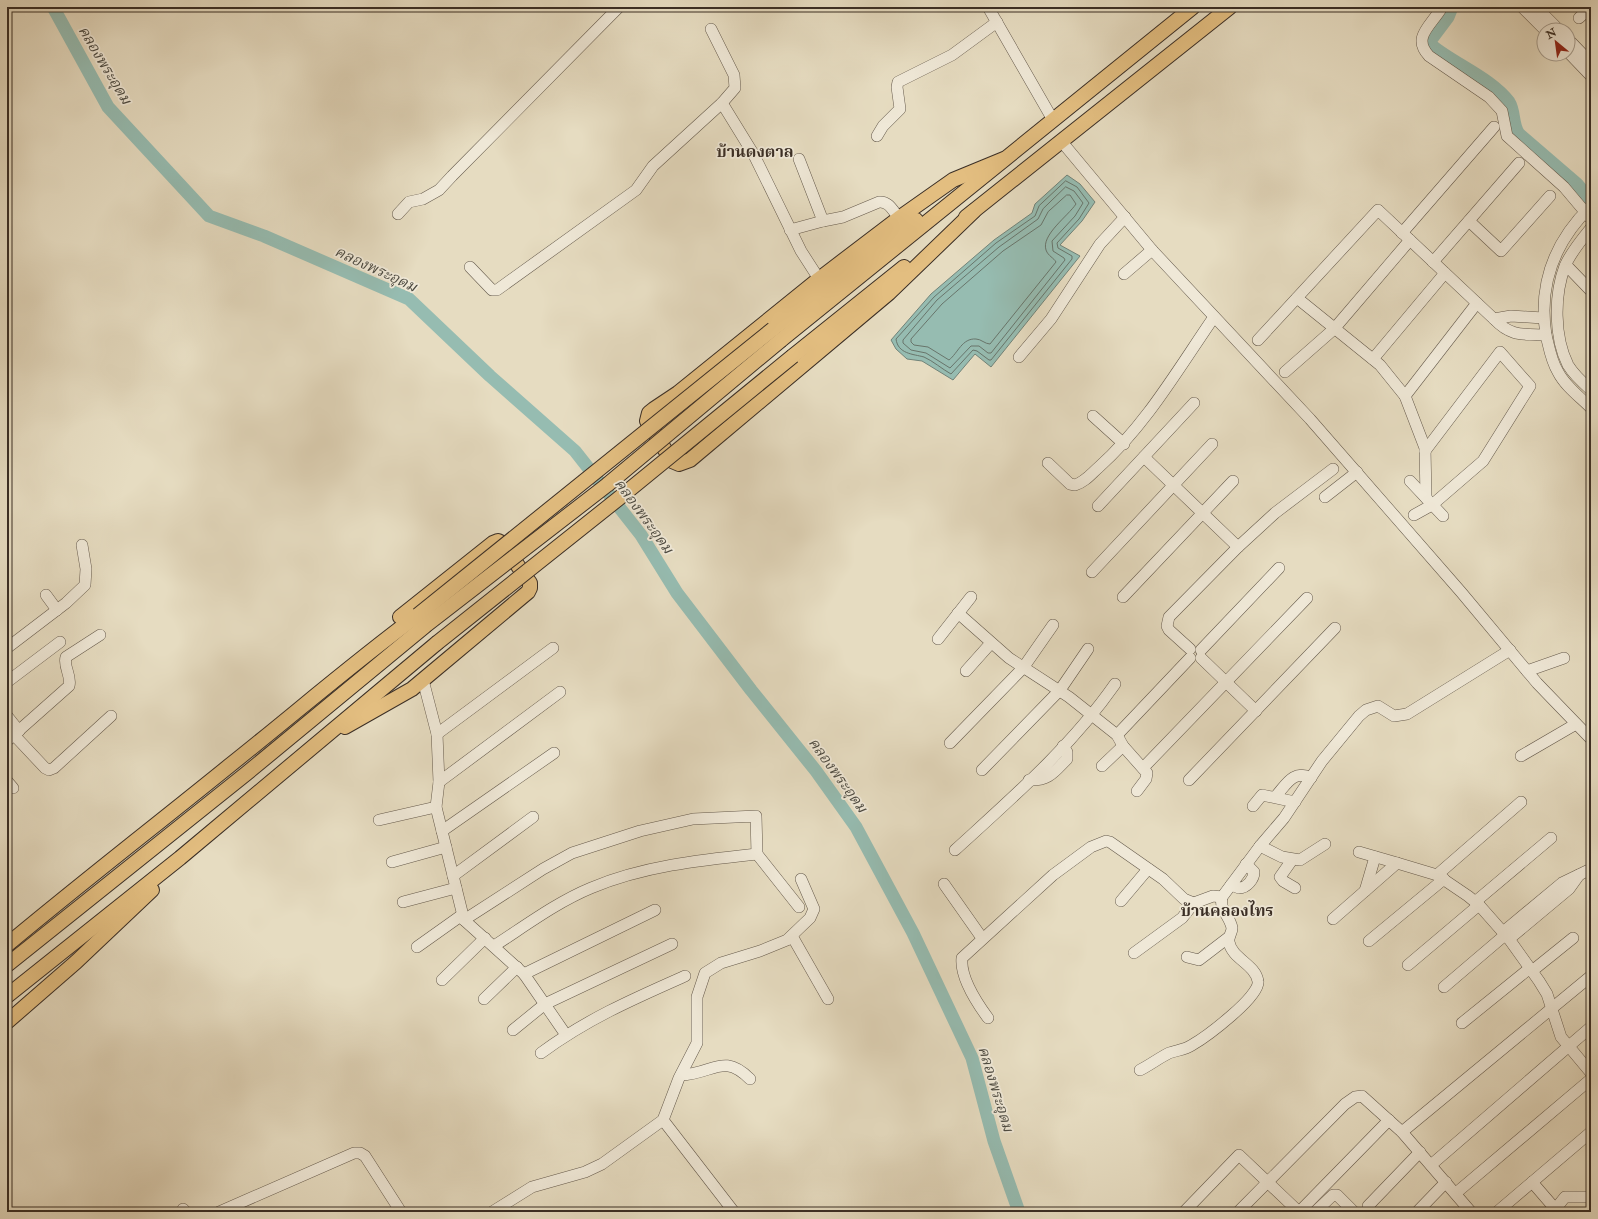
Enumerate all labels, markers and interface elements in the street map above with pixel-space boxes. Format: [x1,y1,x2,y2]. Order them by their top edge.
north arrow [1536,22,1576,62]
water label: คลองพระอุดม [74,23,136,109]
text: N [1543,25,1560,42]
district label: บ้านดงตาล [716,142,794,162]
water label: คลองพระอุดม [332,242,421,297]
water label: คลองพระอุดม [610,475,678,559]
water label: คลองพระอุดม [804,734,872,818]
district label: บ้านคลองไทร [1181,900,1273,921]
water label: คลองพระอุดม [974,1044,1018,1135]

